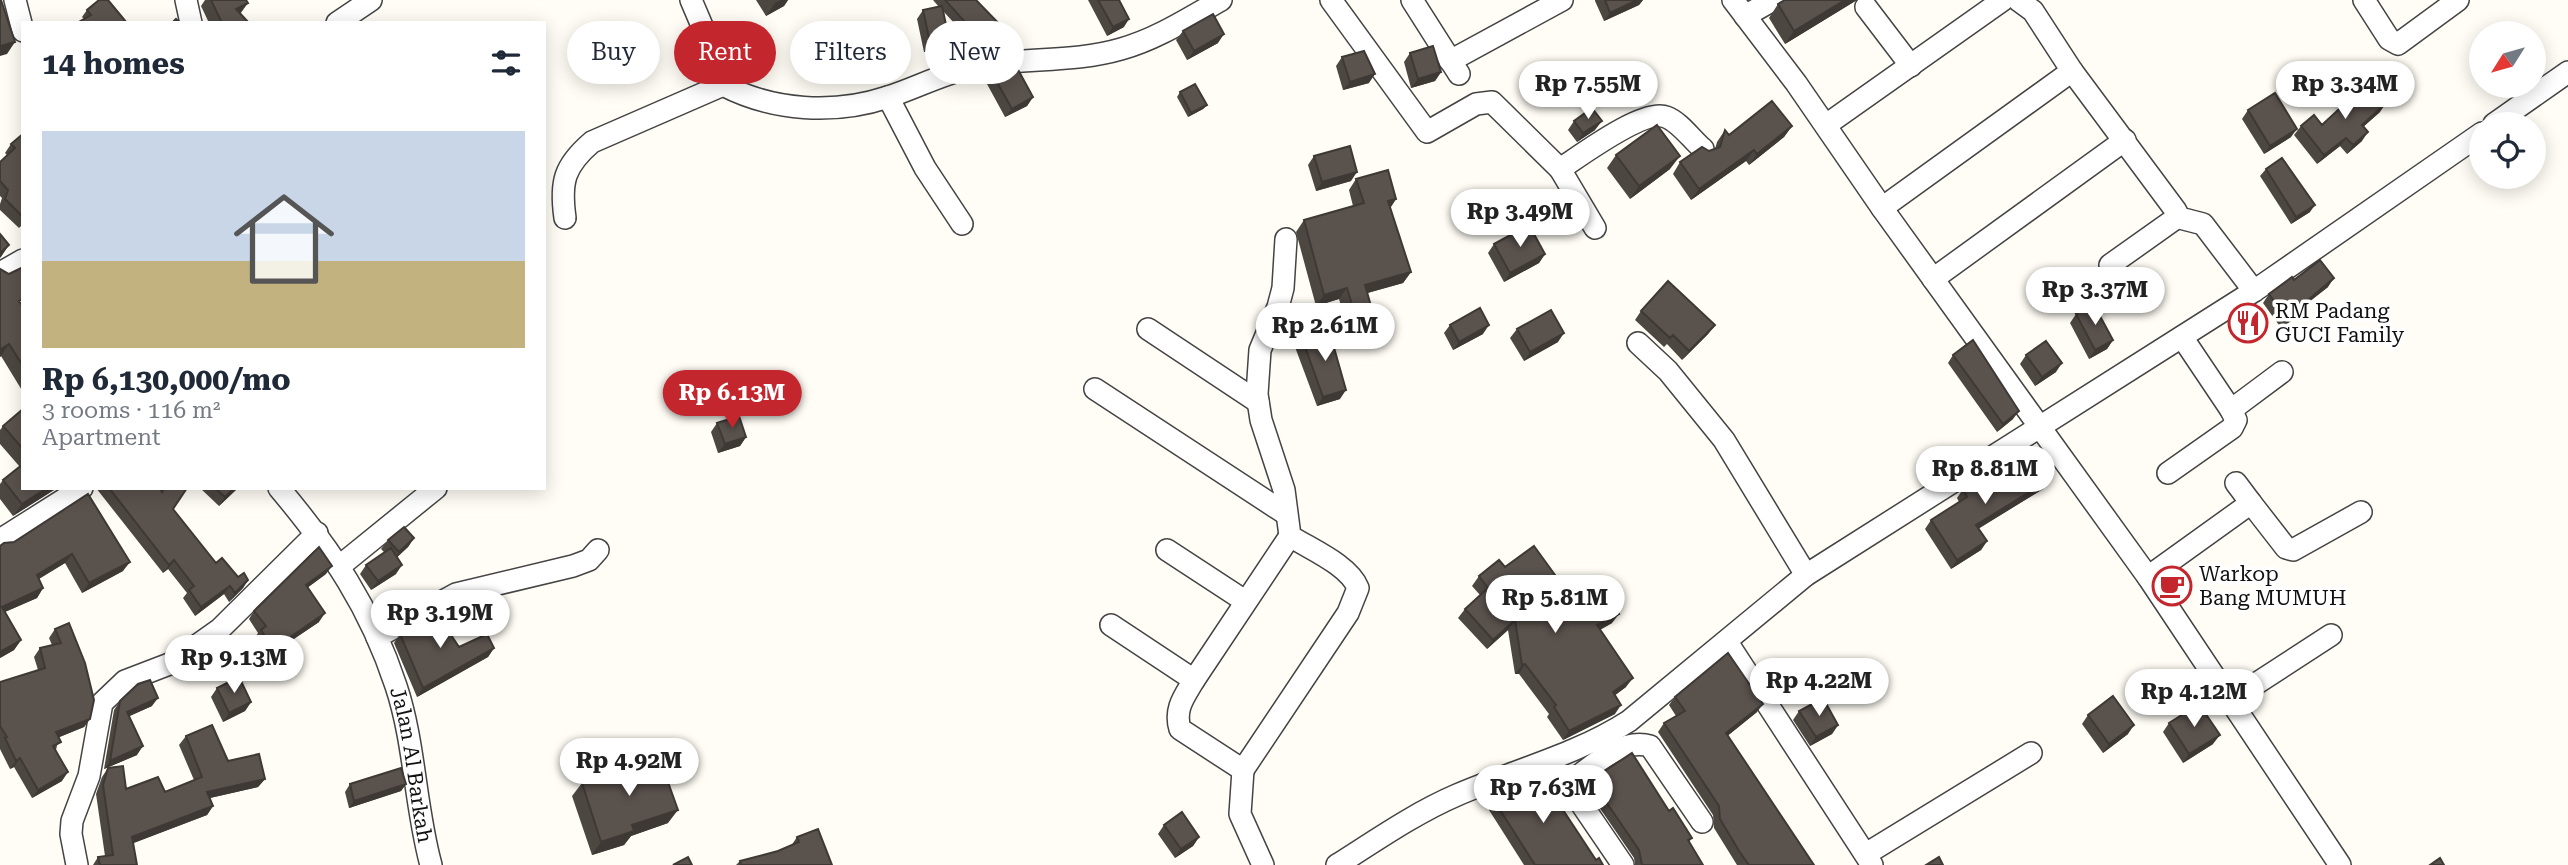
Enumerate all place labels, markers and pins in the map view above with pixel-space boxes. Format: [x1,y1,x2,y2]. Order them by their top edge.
pin: Rp 7.55M [1516,61,1660,121]
pin: Rp 3.34M [2273,61,2417,121]
pin: Rp 3.49M [1448,190,1592,249]
pin: Rp 3.37M [2023,268,2167,327]
place label: RM Padang GUCI Family [2275,299,2405,347]
restaurant icon: RM Padang GUCI Family [2227,302,2269,344]
pin: Rp 2.61M [1253,304,1397,363]
pin: Rp 6.13M [660,370,804,430]
pin: Rp 8.81M [1913,447,2057,506]
place label: Warkop Bang MUMUH [2199,562,2347,610]
cafe icon: Warkop Bang MUMUH [2151,565,2193,607]
pin: Rp 5.81M [1483,576,1627,635]
pin: Rp 3.19M [368,590,512,650]
pin: Rp 9.13M [162,636,306,695]
pin: Rp 4.22M [1747,658,1891,718]
pin: Rp 4.12M [2122,670,2266,729]
pin: Rp 4.92M [557,738,701,798]
pin: Rp 7.63M [1471,766,1615,825]

